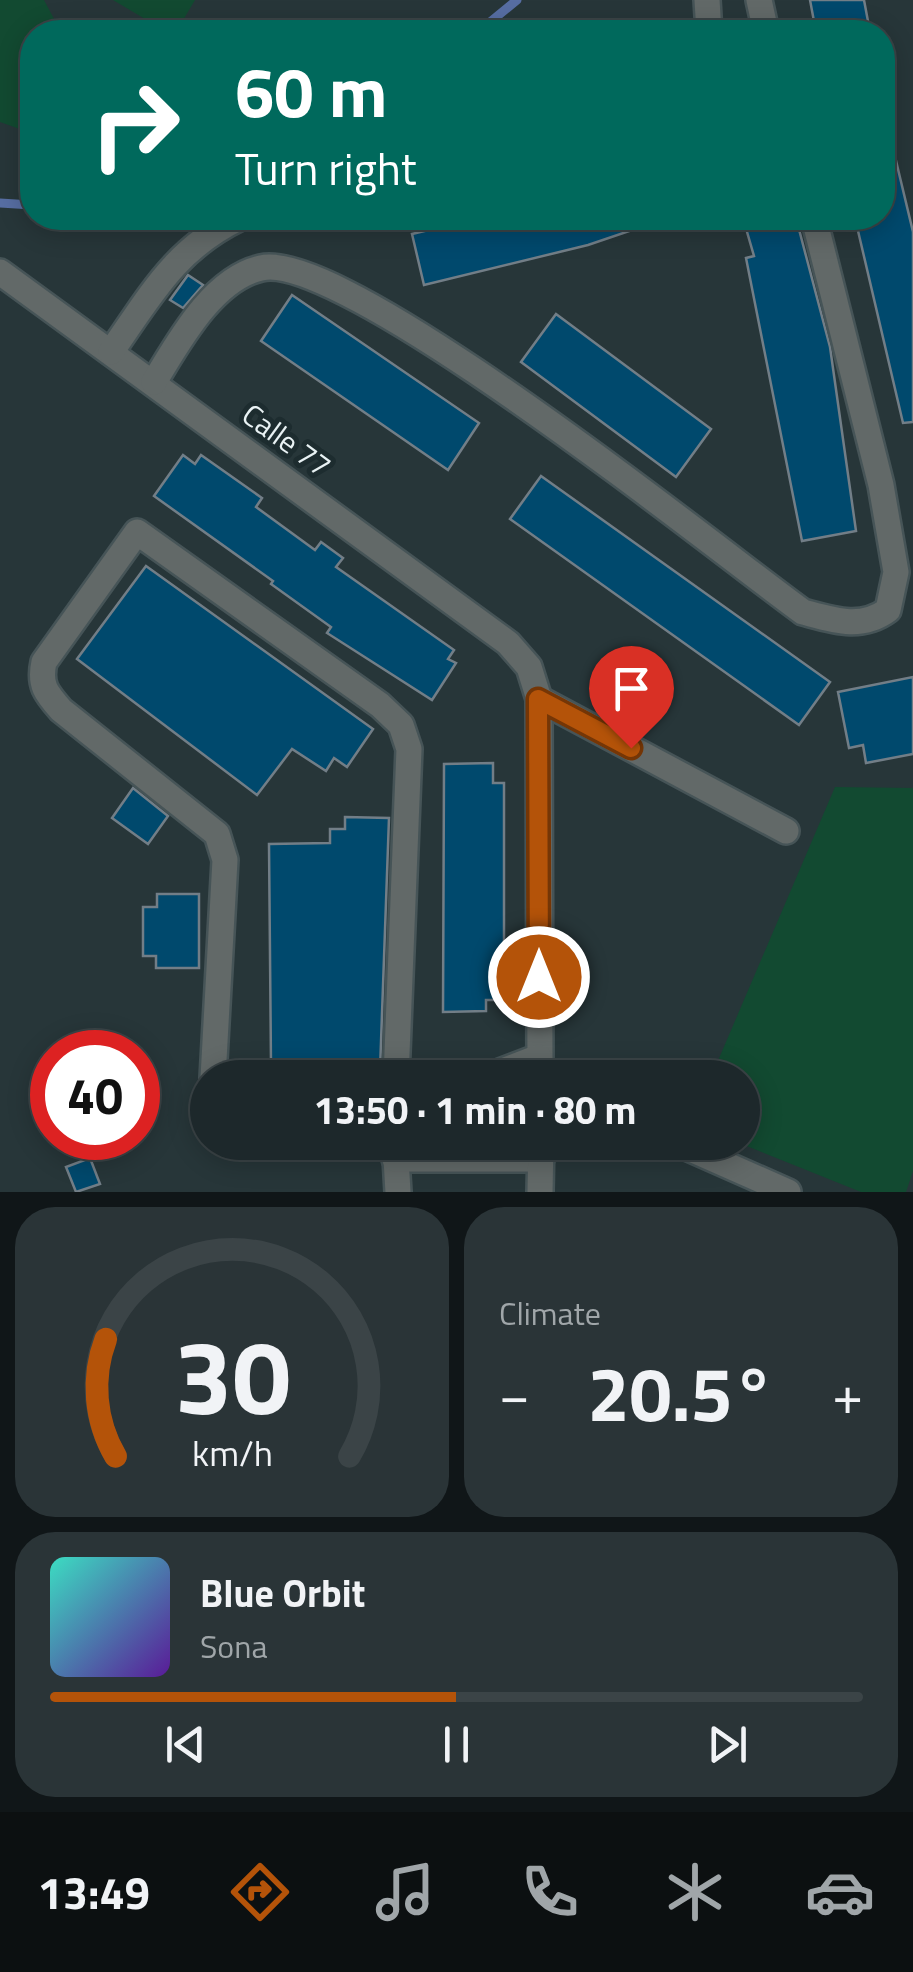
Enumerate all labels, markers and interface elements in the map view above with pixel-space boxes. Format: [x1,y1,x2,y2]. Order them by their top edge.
text: 60 m [235,38,388,144]
icon: right [70,60,200,190]
text: Turn right [235,134,417,202]
street label: Calle 77 [233,392,341,488]
pin [589,646,674,749]
icon: arrive [604,661,659,716]
position arrow [487,925,591,1029]
speed limit sign: 40 [30,1030,160,1160]
text: 13:50 · 1 min · 80 m [314,1081,636,1139]
text: Climate [499,1289,601,1337]
text: 30 [174,1296,290,1454]
text: 20.5° [587,1336,775,1450]
text: − [499,1352,530,1435]
text: + [832,1352,863,1435]
text: km/h [192,1425,272,1480]
text: Blue Orbit [200,1564,365,1622]
text: Sona [200,1622,267,1670]
icon: previous [158,1717,213,1772]
icon: pause [429,1717,484,1772]
icon: next [700,1717,755,1772]
icon: directions [225,1857,295,1927]
icon: music [370,1857,440,1927]
icon: phone [515,1857,585,1927]
icon: climate [660,1857,730,1927]
icon: car [805,1857,875,1927]
text: 13:49 [38,1858,150,1926]

